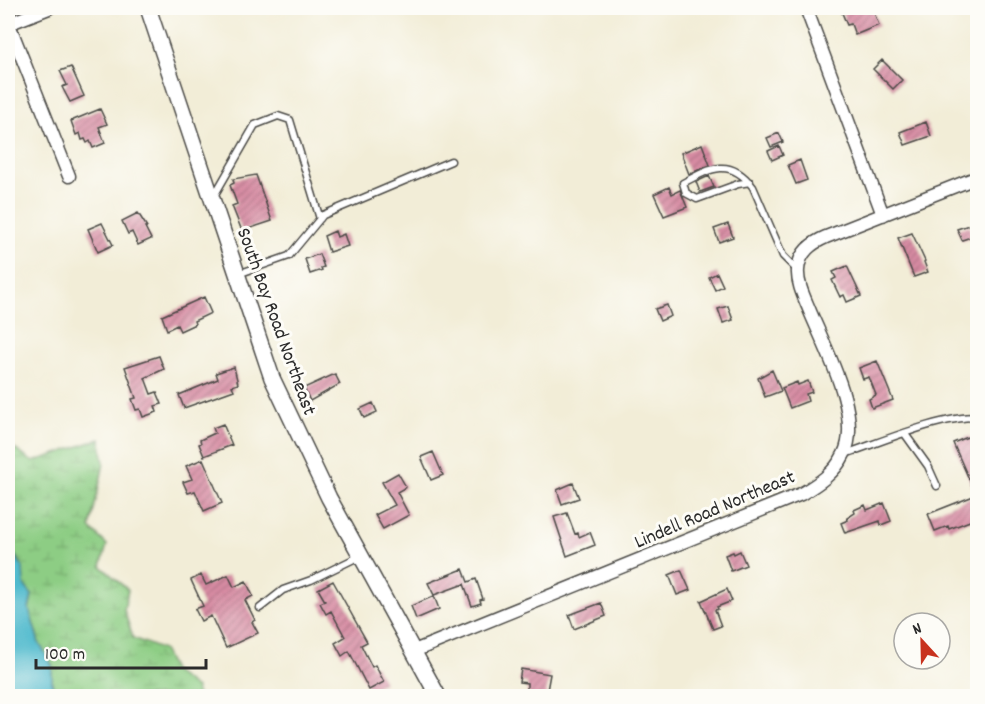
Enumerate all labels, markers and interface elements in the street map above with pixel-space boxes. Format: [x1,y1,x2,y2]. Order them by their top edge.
street label: South Bay Road Northeast [228,224,322,420]
street label: Lindell Road Northeast [631,464,800,557]
north arrow [892,611,952,671]
text: N [909,617,925,642]
scale bar [36,632,206,670]
text: 100 m [45,643,85,668]

